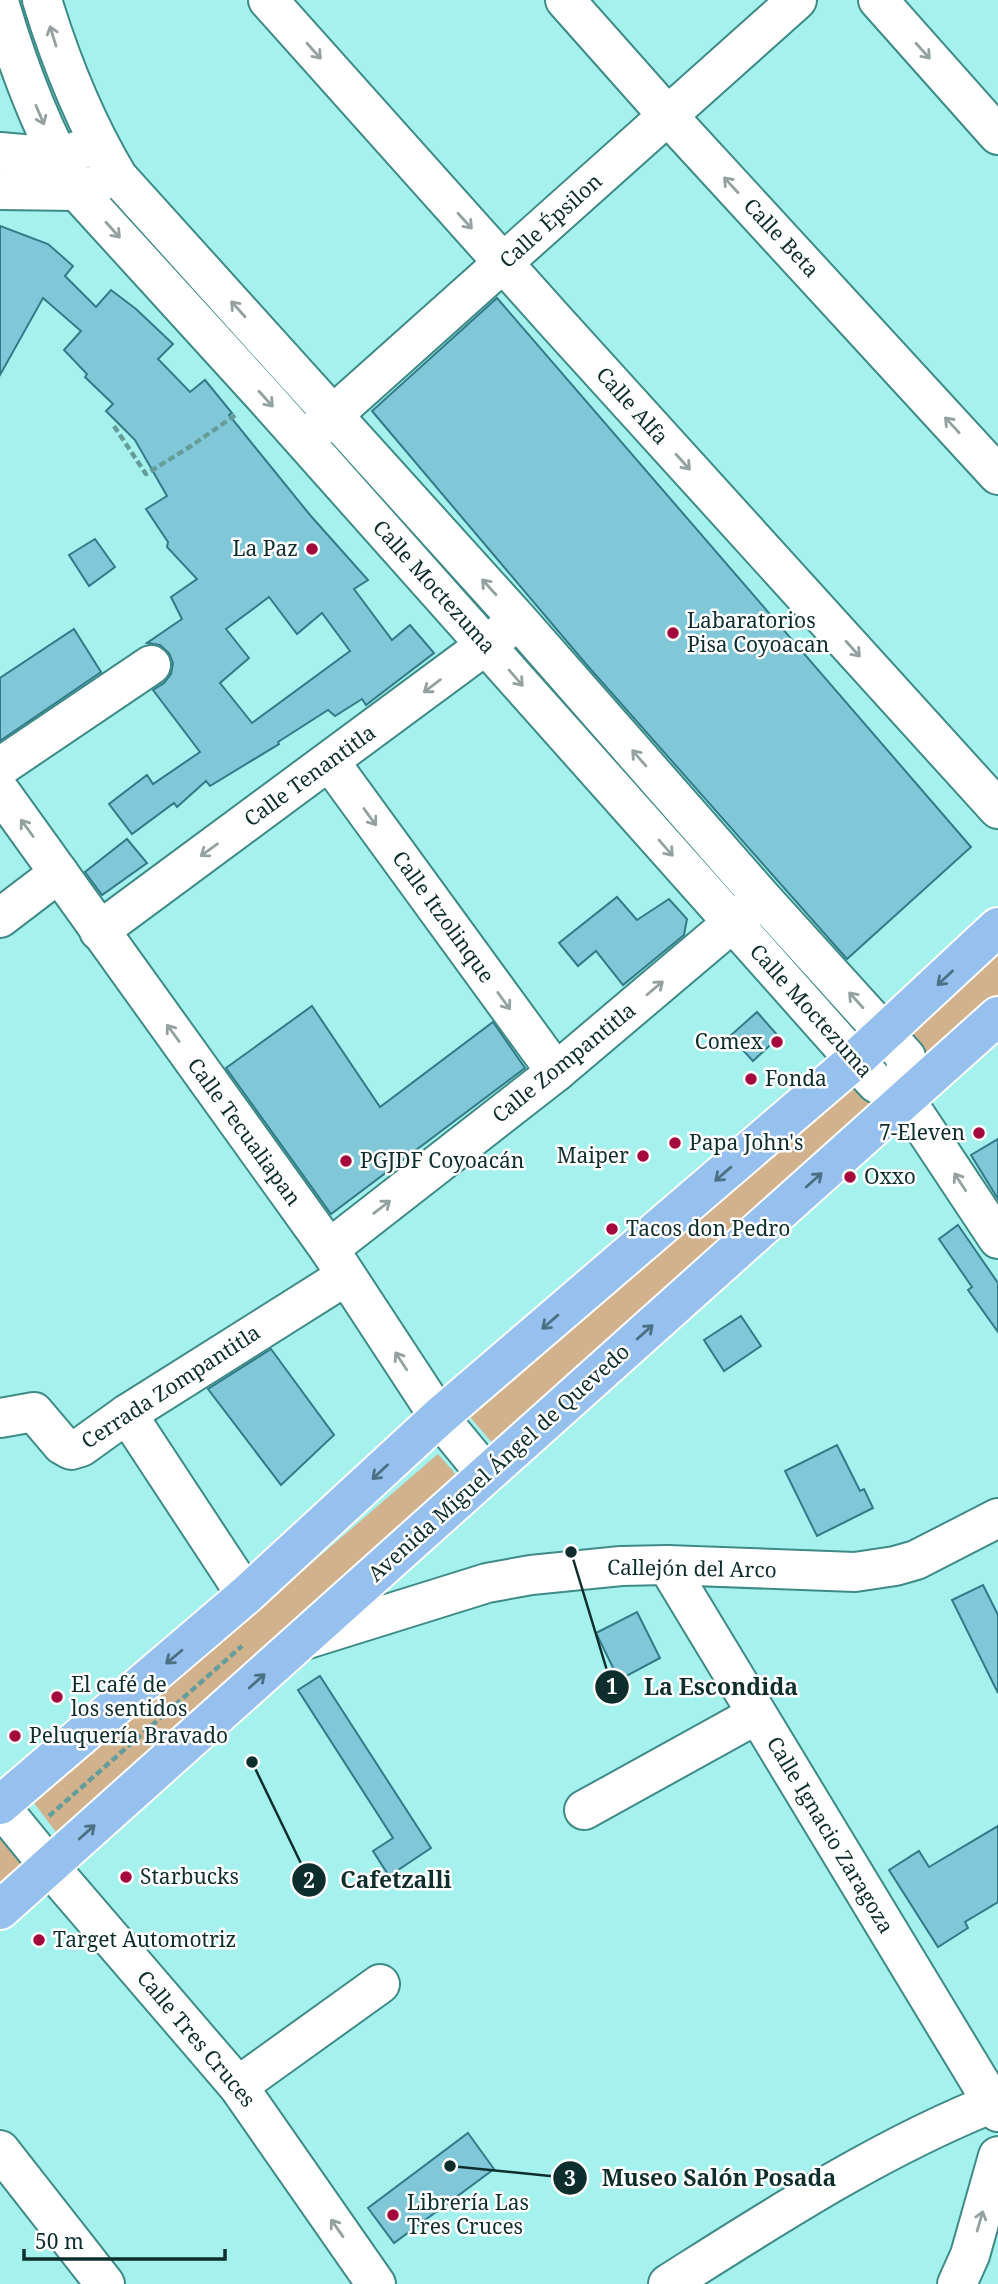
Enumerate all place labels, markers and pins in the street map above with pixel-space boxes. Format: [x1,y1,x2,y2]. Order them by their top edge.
place label: La Paz [232,534,298,562]
marker: La Paz [304,541,320,557]
place label: Labaratorios Pisa Coyoacan [687,606,829,658]
marker: Labaratorios Pisa Coyoacan [665,625,681,641]
place label: Comex [695,1027,764,1055]
marker: Comex [769,1034,785,1050]
place label: Fonda [765,1064,827,1092]
marker: Fonda [743,1071,759,1087]
place label: 7-Eleven [879,1118,965,1146]
marker: 7-Eleven [971,1125,987,1141]
place label: Papa John's [689,1128,803,1156]
marker: Papa John's [667,1135,683,1151]
place label: Maiper [557,1141,629,1169]
place label: PGJDF Coyoacán [360,1146,524,1174]
marker: Maiper [635,1148,651,1164]
marker: PGJDF Coyoacán [338,1153,354,1169]
place label: Oxxo [864,1162,916,1190]
marker: Oxxo [842,1169,858,1185]
place label: Tacos don Pedro [626,1214,790,1242]
marker: Tacos don Pedro [604,1221,620,1237]
callout: La Escondida [595,1665,812,1709]
place label: El café de los sentidos [71,1670,187,1722]
marker: El café de los sentidos [49,1689,65,1705]
place label: Peluquería Bravado [29,1721,228,1749]
marker: Peluquería Bravado [7,1728,23,1744]
callout: Cafetzalli [291,1858,466,1902]
place label: Starbucks [140,1862,239,1890]
marker: Starbucks [118,1869,134,1885]
place label: Target Automotriz [53,1925,236,1953]
marker: Target Automotriz [31,1932,47,1948]
callout: Museo Salón Posada [553,2156,851,2200]
place label: Librería Las Tres Cruces [407,2188,529,2240]
marker: Librería Las Tres Cruces [385,2207,401,2223]

